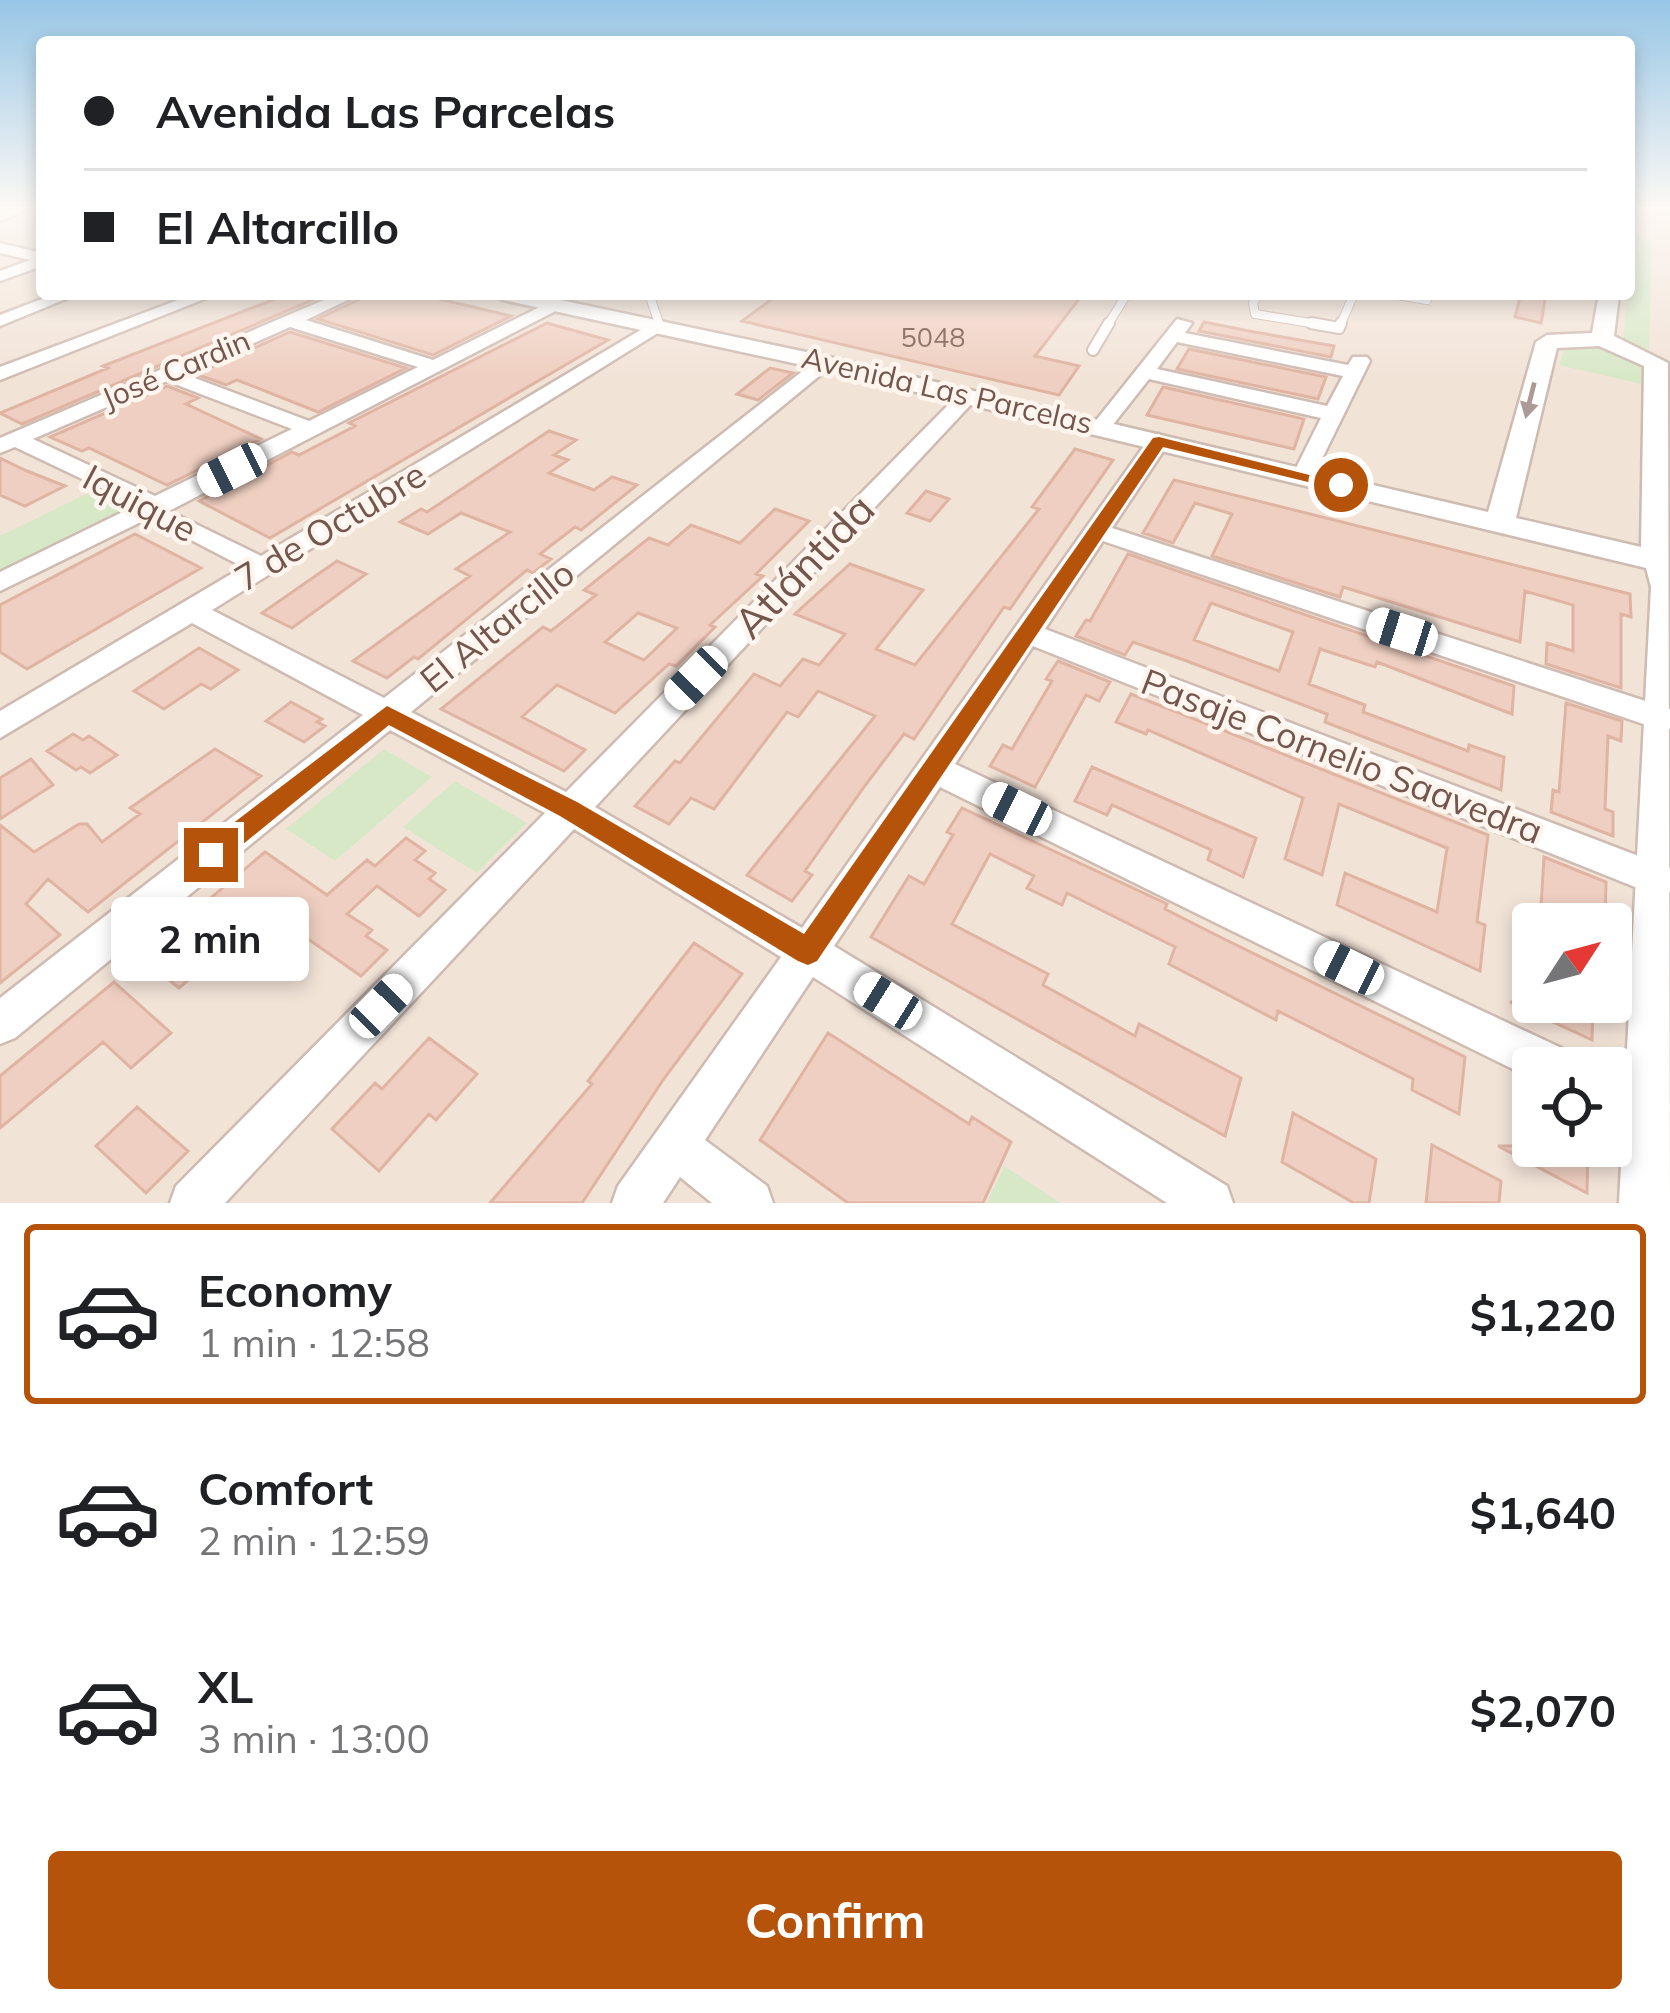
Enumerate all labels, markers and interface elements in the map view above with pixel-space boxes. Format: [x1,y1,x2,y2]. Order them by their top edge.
text: Avenida Las Parcelas [156,83,615,139]
text: El Altarcillo [156,199,399,255]
house number: 5048 [901,320,965,354]
street label: José Cardin [96,321,256,417]
street label: Avenida Las Parcelas [798,338,1096,442]
one-way arrow [1520,381,1539,418]
car [192,438,272,502]
street label: 7 de Octubre [226,451,433,600]
street label: Iquique [76,454,205,551]
route start [1314,458,1368,512]
street label: Atlántida [722,483,885,649]
street label: El Altarcillo [411,550,583,701]
car [1362,604,1442,660]
car [658,640,734,716]
street label: Pasaje Cornelio Saavedra [1135,658,1549,853]
car [977,777,1057,841]
route end [184,828,238,882]
callout: 2 min [112,897,310,981]
north arrow [1512,903,1632,1023]
map controls [1512,903,1632,1167]
text: 2 min [159,914,261,963]
car [1309,936,1389,1000]
car [848,967,928,1035]
car [343,968,419,1044]
button: locate [1512,1047,1632,1167]
icon: car [54,1260,162,1368]
text: Economy [198,1262,392,1318]
text: $1,220 [1470,1286,1616,1342]
text: 1 min · 12:58 [198,1318,430,1367]
icon: car [54,1458,162,1566]
text: Comfort [198,1460,373,1516]
text: $1,640 [1470,1484,1616,1540]
text: 2 min · 12:59 [198,1516,430,1565]
icon: car [54,1656,162,1764]
text: XL [198,1658,253,1714]
text: $2,070 [1470,1682,1616,1738]
text: 3 min · 13:00 [198,1714,430,1763]
button: Confirm [48,1851,1622,1989]

